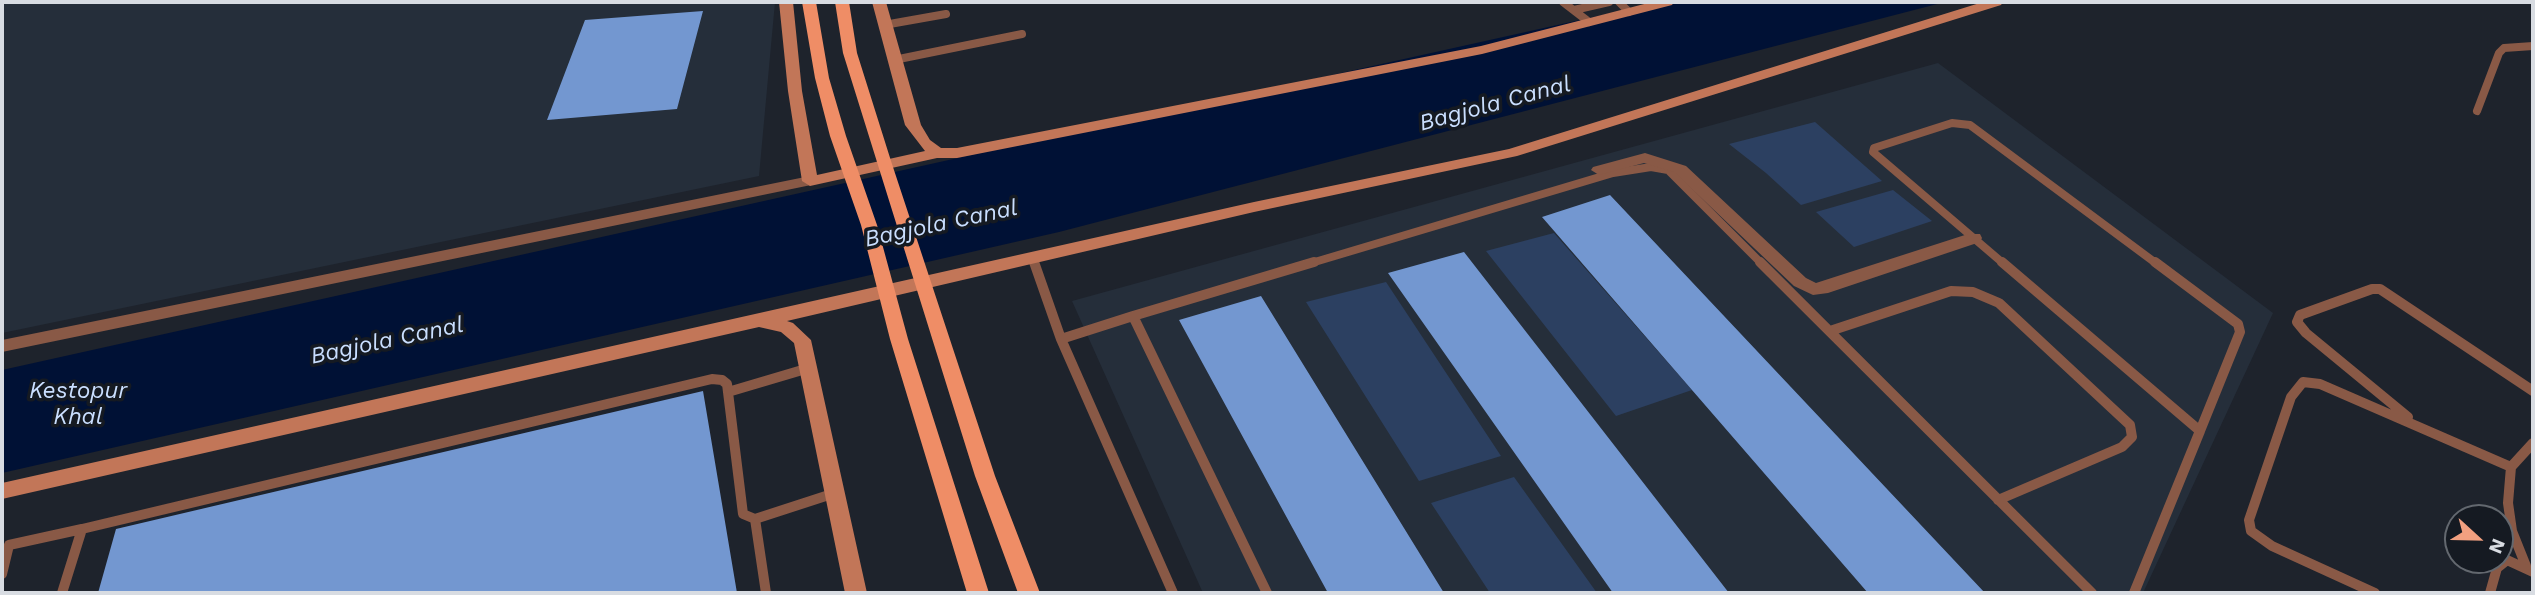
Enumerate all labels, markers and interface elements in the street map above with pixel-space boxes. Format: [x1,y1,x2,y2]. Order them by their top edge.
water label: Bagjola Canal [1416,71,1574,137]
water label: Bagjola Canal [862,194,1020,254]
water label: Bagjola Canal [308,311,466,371]
water label: Kestopur Khal [29,377,127,431]
north arrow [2444,504,2514,574]
text: N [2484,535,2510,557]

